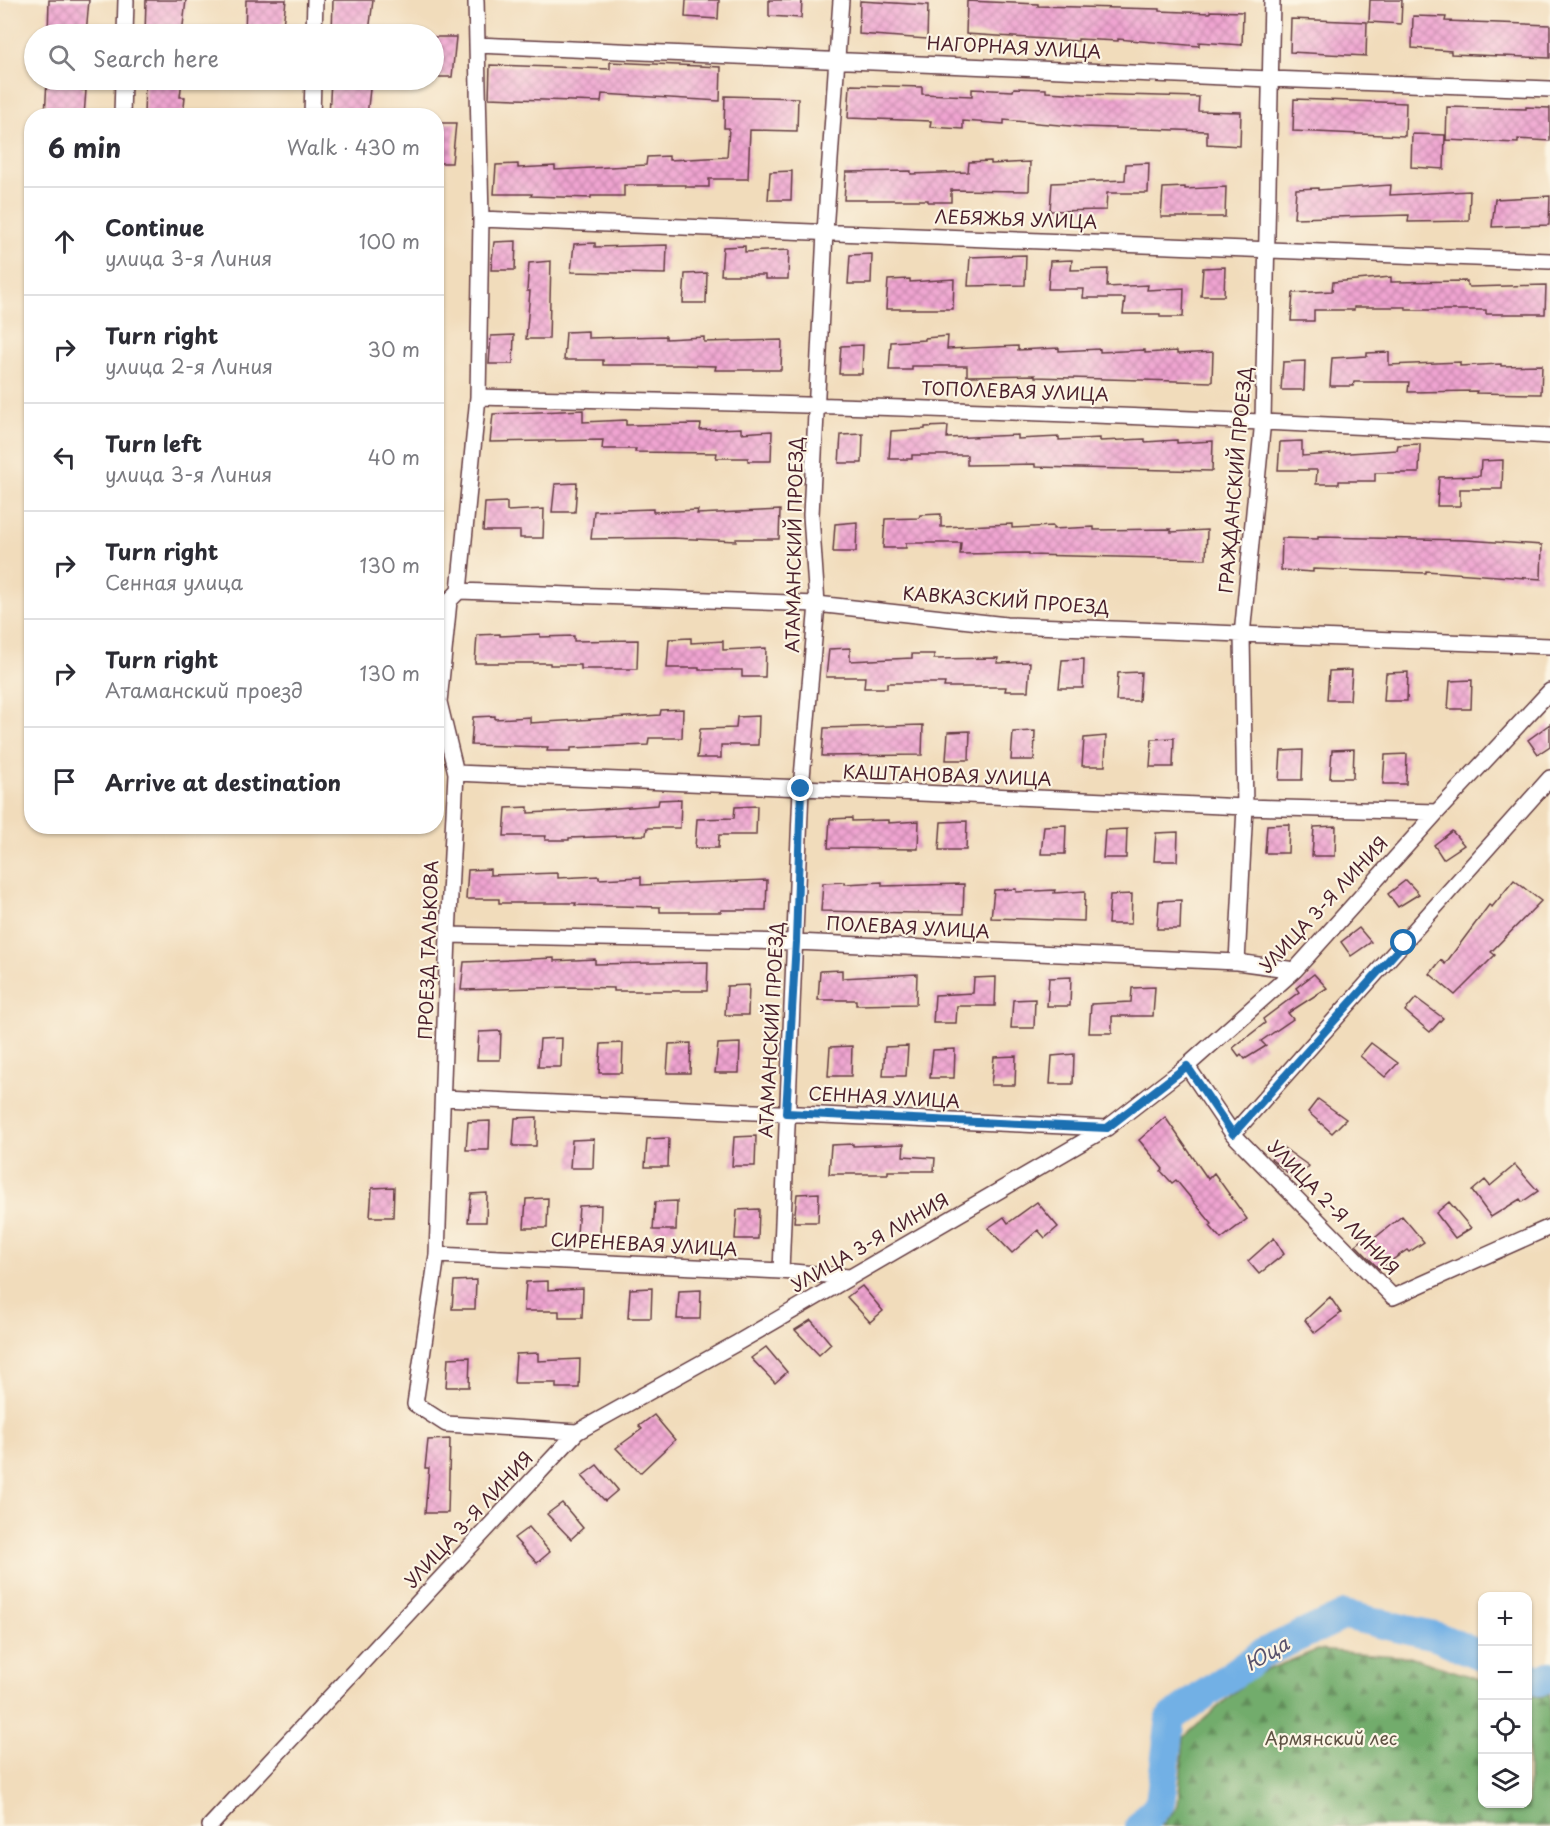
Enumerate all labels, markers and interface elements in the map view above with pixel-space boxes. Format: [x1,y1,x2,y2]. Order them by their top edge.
search box [24,24,444,90]
street label: НАГОРНАЯ УЛИЦА [926,28,1102,65]
icon: search [45,41,78,74]
text: Search here [93,41,219,74]
text: 6 min [48,128,121,167]
text: Walk · 430 m [287,132,420,162]
street label: ЛЕБЯЖЬЯ УЛИЦА [934,202,1098,235]
text: Continue [105,210,204,243]
icon: ahead [48,225,81,258]
text: 100 m [359,226,420,256]
text: улица 3-я Линия [105,243,272,273]
text: Turn right [105,318,218,351]
icon: right [48,333,81,366]
text: 30 m [367,334,420,364]
text: улица 2-я Линия [105,351,273,381]
street label: ГРАЖДАНСКИЙ ПРОЕЗД [1211,365,1258,594]
street label: ТОПОЛЕВАЯ УЛИЦА [921,374,1110,407]
text: Turn left [105,426,202,459]
street label: АТАМАНСКИЙ ПРОЕЗД [778,437,809,653]
icon: left [48,441,81,474]
text: 40 m [368,442,420,472]
text: улица 3-я Линия [105,459,272,489]
text: Turn right [105,534,218,567]
icon: right [48,549,81,582]
text: 130 m [360,550,420,580]
text: Сенная улица [105,567,243,597]
street label: КАВКАЗСКИЙ ПРОЕЗД [902,579,1110,620]
text: Turn right [105,642,218,675]
icon: right [48,657,81,690]
text: 130 m [360,658,420,688]
text: Атаманский проезд [105,675,303,705]
street label: КАШТАНОВАЯ УЛИЦА [842,757,1052,792]
icon: arrive [48,765,81,798]
text: Arrive at destination [105,765,341,798]
route end [787,775,813,801]
street label: УЛИЦА 3-Я ЛИНИЯ [1252,830,1394,978]
street label: ПРОЕЗД ТАЛЬКОВА [411,860,444,1040]
street label: ПОЛЕВАЯ УЛИЦА [826,909,991,944]
street label: АТАМАНСКИЙ ПРОЕЗД [751,921,790,1138]
route start [1390,929,1416,955]
street label: СЕННАЯ УЛИЦА [808,1079,961,1114]
street label: УЛИЦА 2-Я ЛИНИЯ [1262,1133,1406,1281]
street label: УЛИЦА 3-Я ЛИНИЯ [785,1185,953,1298]
street label: СИРЕНЕВАЯ УЛИЦА [550,1225,738,1262]
street label: УЛИЦА 3-Я ЛИНИЯ [397,1445,539,1593]
map controls [1478,1592,1532,1808]
button: + [1478,1592,1532,1646]
water label: Юца [1239,1628,1295,1678]
button: − [1478,1646,1532,1700]
button: locate [1478,1700,1532,1754]
park label: Армянский лес [1265,1724,1397,1751]
button: layers [1478,1754,1532,1808]

